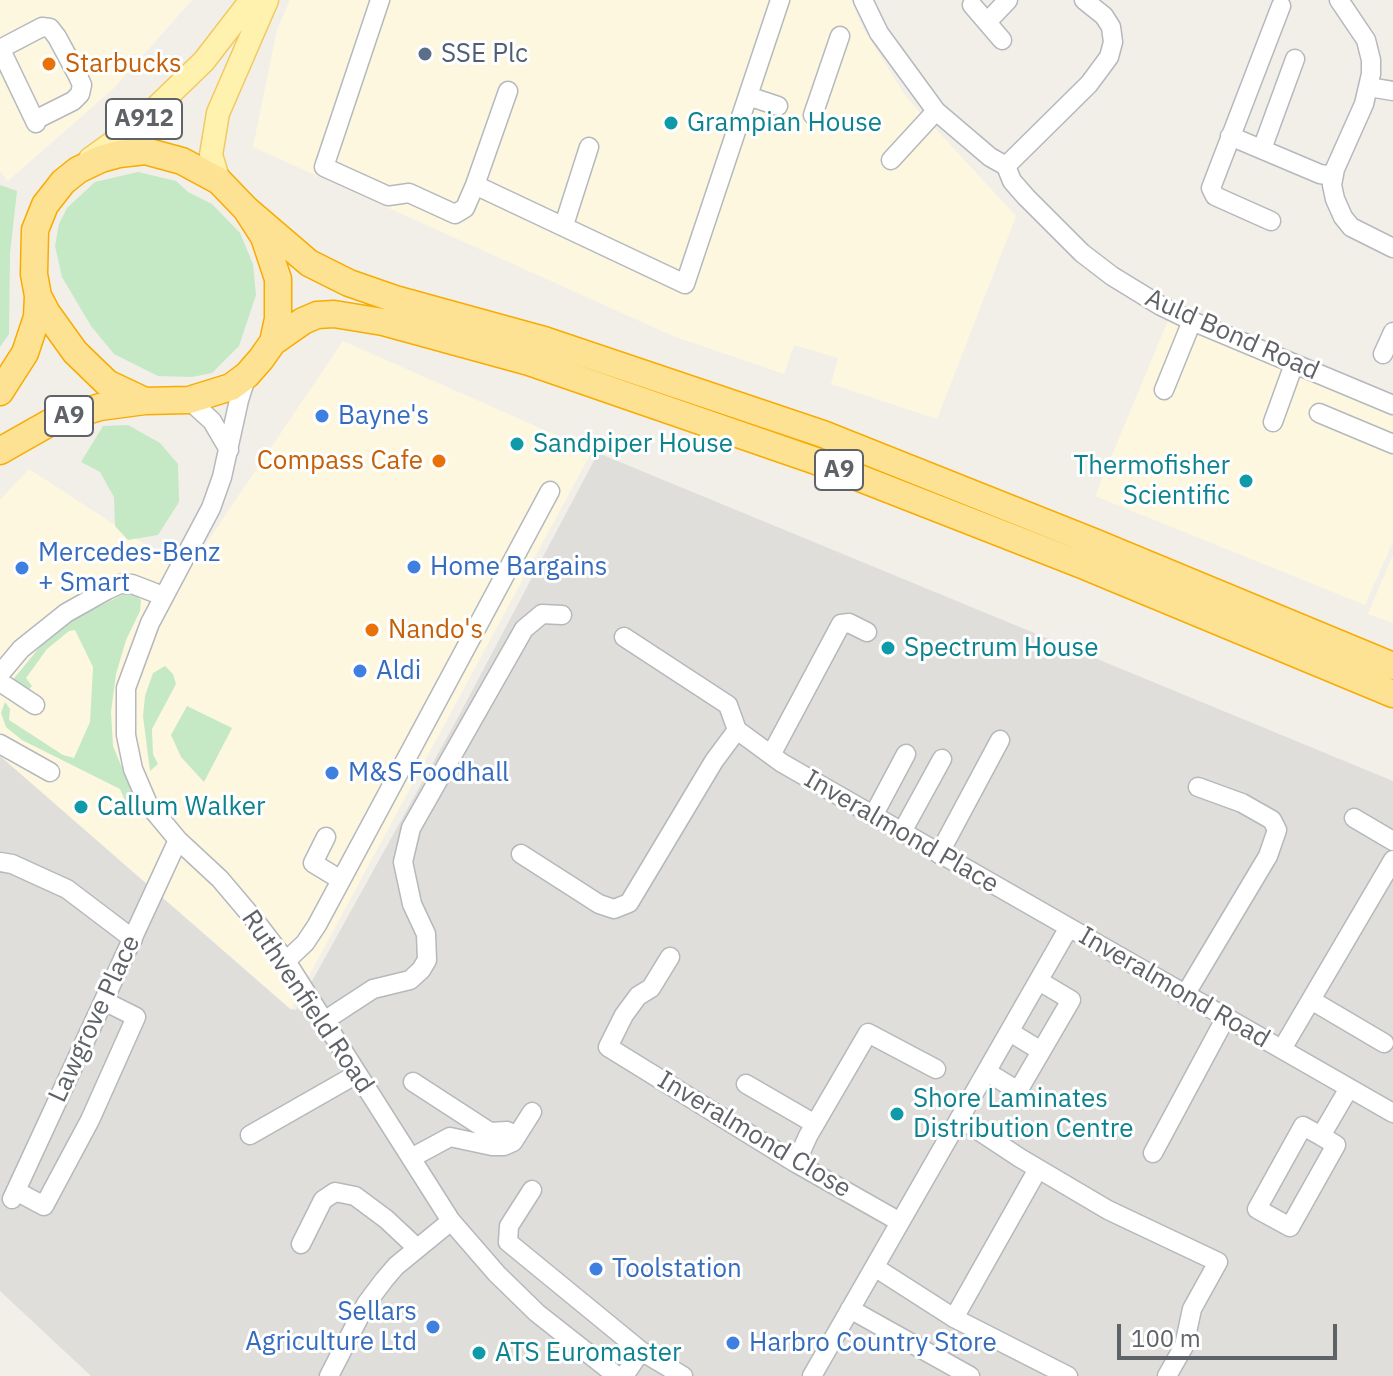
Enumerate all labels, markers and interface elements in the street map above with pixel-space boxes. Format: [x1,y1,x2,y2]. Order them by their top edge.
place label: SSE Plc [441,38,528,70]
marker: SSE Plc [416,45,434,63]
place label: Starbucks [65,48,182,80]
marker: Starbucks [40,55,58,73]
road number: A912 [106,99,182,139]
place label: Grampian House [687,107,882,139]
marker: Grampian House [662,114,680,132]
street label: Auld Bond Road [1140,283,1324,387]
road number: A9 [45,396,93,436]
place label: Bayne's [338,400,429,432]
marker: Bayne's [313,407,331,425]
place label: Sandpiper House [533,428,733,460]
marker: Sandpiper House [508,435,526,453]
place label: Compass Cafe [257,445,423,477]
road number: A9 [815,450,863,490]
place label: Thermofisher Scientific [1073,450,1230,512]
marker: Compass Cafe [430,452,448,470]
marker: Thermofisher Scientific [1237,472,1255,490]
place label: Mercedes-Benz + Smart [38,537,220,598]
place label: Home Bargains [430,551,607,583]
marker: Home Bargains [405,558,423,576]
marker: Mercedes-Benz + Smart [13,559,31,577]
place label: Nando's [388,614,483,646]
marker: Nando's [363,621,381,639]
place label: Spectrum House [904,632,1098,664]
marker: Spectrum House [879,639,897,657]
place label: Aldi [376,655,421,687]
marker: Aldi [351,662,369,680]
place label: M&S Foodhall [348,757,509,789]
marker: M&S Foodhall [323,764,341,782]
street label: Inveralmond Place [798,764,1004,900]
place label: Callum Walker [97,791,266,823]
marker: Callum Walker [72,798,90,816]
street label: Ruthvenfield Road [234,905,380,1099]
street label: Inveralmond Road [1073,921,1275,1055]
street label: Lawgrove Place [43,931,147,1107]
street label: Inveralmond Close [652,1065,856,1205]
place label: Shore Laminates Distribution Centre [913,1083,1134,1144]
marker: Shore Laminates Distribution Centre [888,1105,906,1123]
place label: Toolstation [612,1253,742,1285]
marker: Toolstation [587,1260,605,1278]
place label: Sellars Agriculture Ltd [245,1296,417,1358]
scale bar [1121,1308,1341,1358]
marker: Sellars Agriculture Ltd [424,1318,442,1336]
text: 100 m [1131,1322,1201,1354]
place label: Harbro Country Store [749,1327,997,1359]
marker: Harbro Country Store [724,1334,742,1352]
place label: ATS Euromaster [495,1337,682,1369]
marker: ATS Euromaster [470,1344,488,1362]

